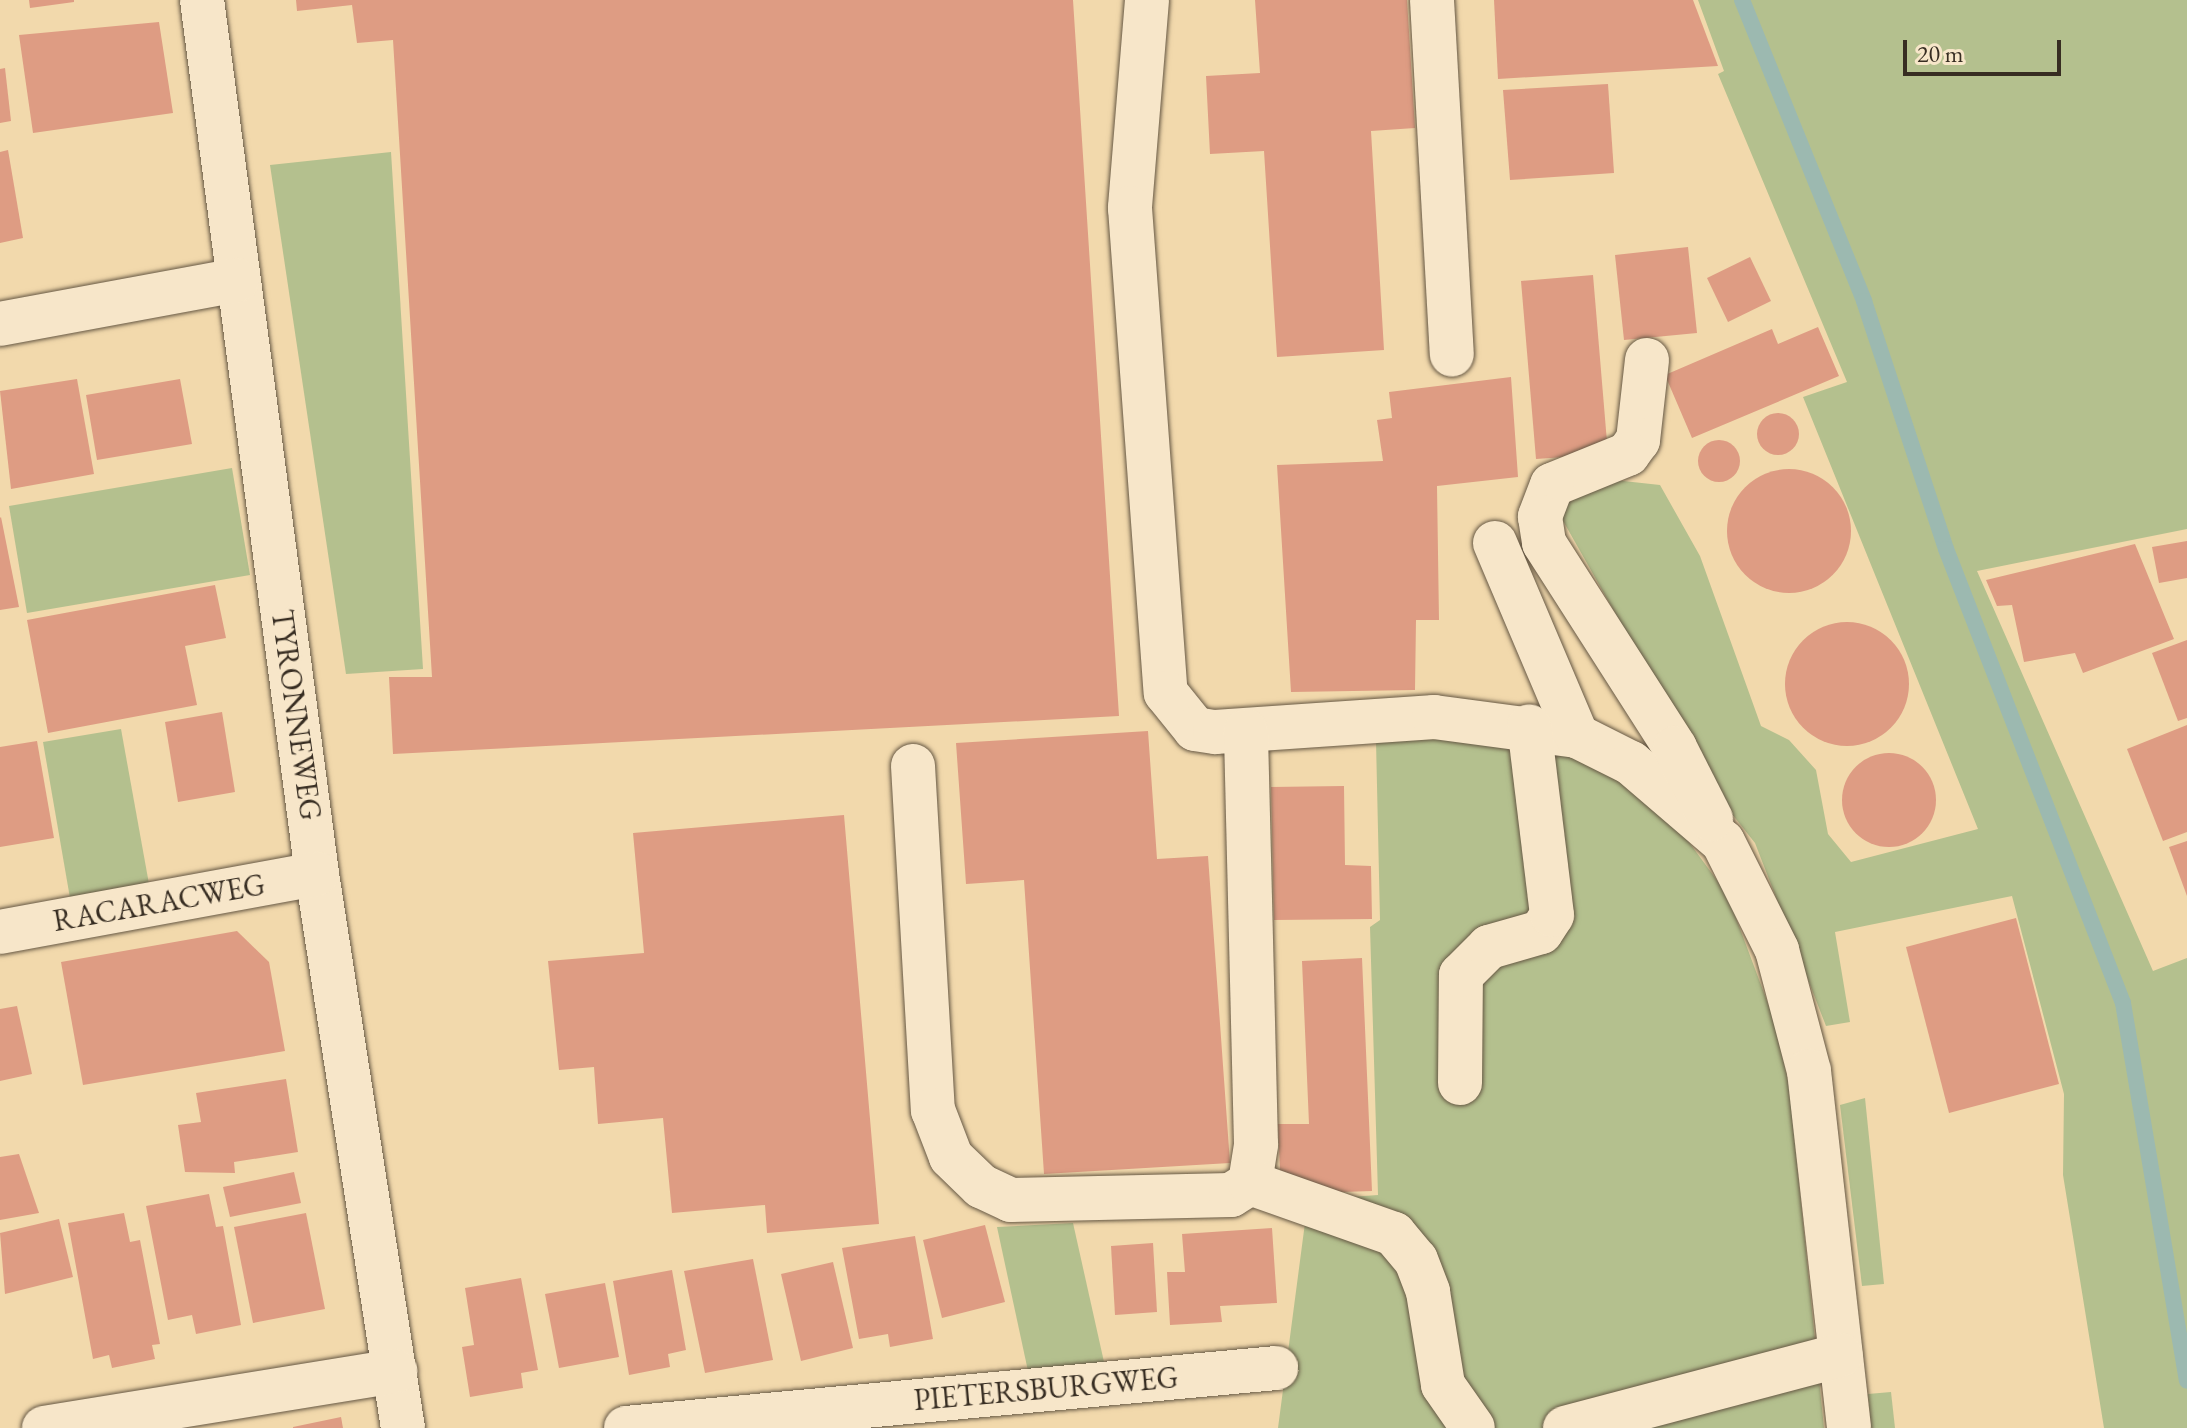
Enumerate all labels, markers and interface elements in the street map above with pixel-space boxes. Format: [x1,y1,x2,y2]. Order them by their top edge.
scale bar [1907,24,2065,74]
text: 20 m [1917,38,1964,69]
street label: TYRONNEWEG [263,607,329,823]
street label: RACARACWEG [50,867,268,939]
street label: PIETERSBURGWEG [912,1360,1180,1418]

